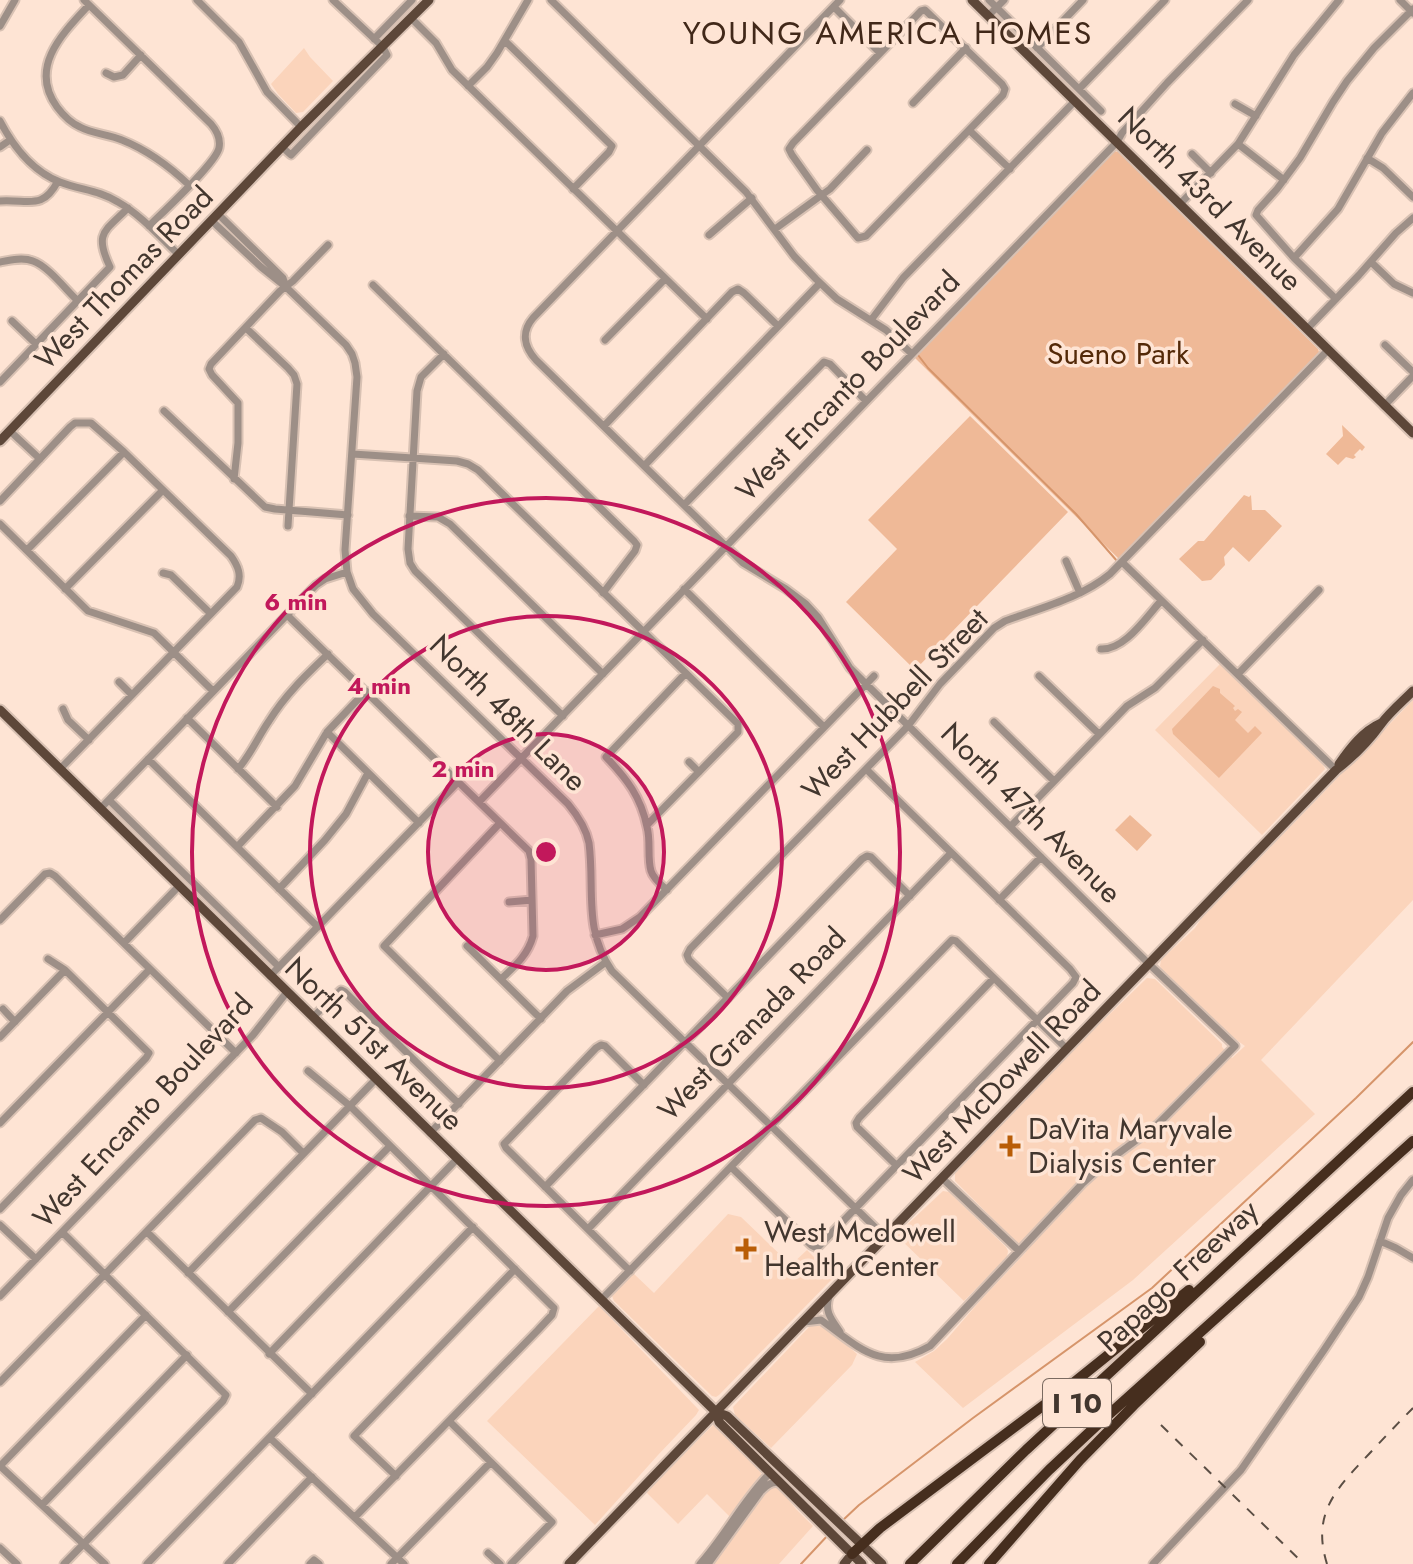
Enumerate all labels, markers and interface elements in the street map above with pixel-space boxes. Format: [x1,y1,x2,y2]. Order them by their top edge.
district label: YOUNG AMERICA HOMES [683,10,1093,56]
street label: North 43rd Avenue [1108,97,1312,301]
street label: West Thomas Road [25,176,223,379]
street label: West Encanto Boulevard [726,261,969,511]
park label: Sueno Park [1047,332,1190,375]
text: 6 min [264,584,328,619]
street label: West Hubbell Street [792,597,998,809]
street label: North 48th Lane [420,624,597,801]
text: 4 min [347,668,411,703]
street label: North 47th Avenue [931,712,1132,913]
text: 2 min [431,751,495,786]
centre of rings [532,838,560,866]
street label: West Granada Road [648,917,855,1130]
street label: North 51st Avenue [275,947,473,1140]
street label: West McDowell Road [893,970,1111,1193]
street label: West Encanto Boulevard [23,984,263,1237]
place label: DaVita Maryvale Dialysis Center [1028,1107,1233,1184]
marker: DaVita Maryvale Dialysis Center [999,1135,1021,1157]
street label: Papago Freeway [1087,1189,1268,1362]
place label: West Mcdowell Health Center [764,1210,956,1287]
marker: West Mcdowell Health Center [735,1238,757,1260]
road number: I 10 [1043,1379,1111,1427]

